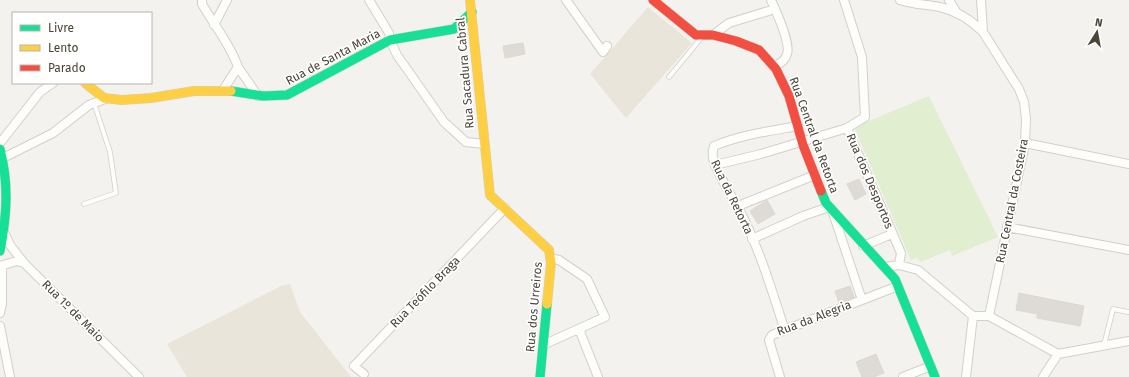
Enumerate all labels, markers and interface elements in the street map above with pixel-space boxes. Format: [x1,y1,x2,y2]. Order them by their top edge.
legend [12,12,152,84]
north arrow [1077,12,1117,52]
street label: Rua Sacadura Cabral [453,16,477,129]
text: N [1094,16,1104,30]
text: Livre [48,21,74,35]
street label: Rua de Santa Maria [283,26,383,88]
text: Lento [48,41,78,55]
text: Parado [48,61,86,75]
street label: Rua Central da Retorta [786,75,842,195]
street label: Rua dos Desportos [844,131,897,231]
street label: Rua Central da Costeira [993,138,1031,264]
street label: Rua da Retorta [708,158,756,236]
street label: Rua Teófilo Braga [387,253,463,331]
street label: Rua dos Urreiros [523,261,545,353]
street label: Rua 1º de Maio [39,277,107,345]
street label: Rua da Alegria [775,297,853,339]

